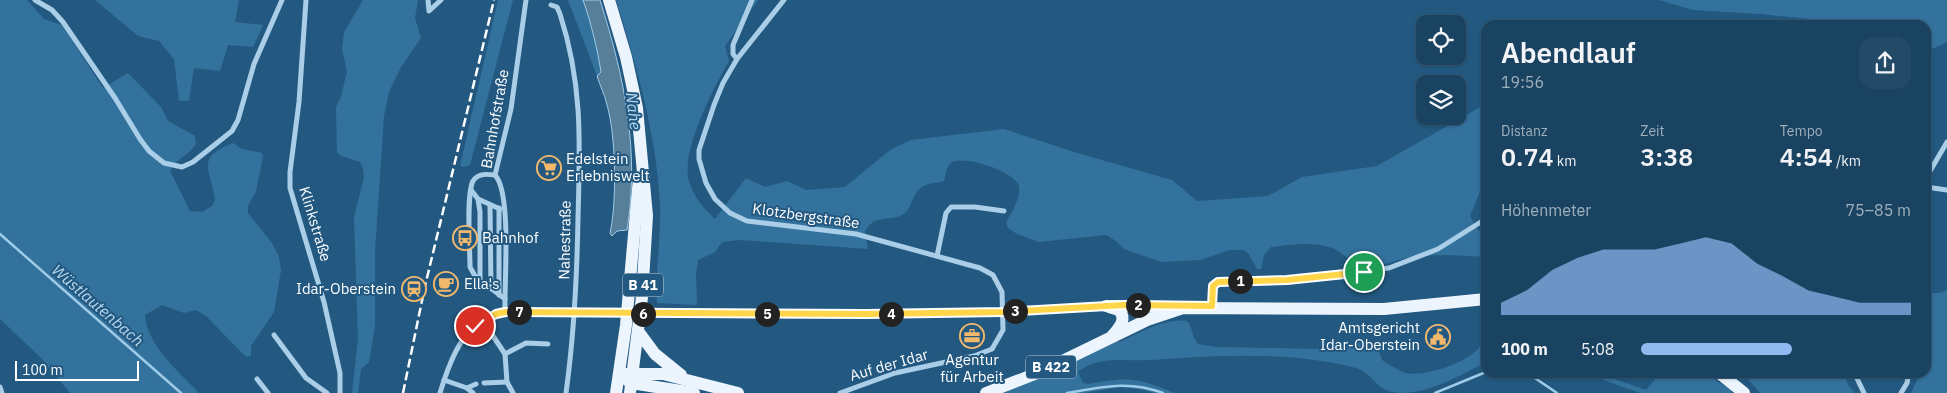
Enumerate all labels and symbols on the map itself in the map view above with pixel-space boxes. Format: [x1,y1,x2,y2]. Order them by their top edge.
street label: Bahnhofstraße [476,68,513,170]
water label: Nahe [622,91,646,131]
place label: Edelstein Erlebniswelt [566,149,650,185]
supermarket icon: Edelstein Erlebniswelt [536,155,562,181]
street label: Klinkstraße [295,184,336,264]
street label: Klotzbergstraße [751,199,861,232]
street label: Nahestraße [554,200,575,280]
bus stop icon: Bahnhof [452,225,478,251]
place label: Bahnhof [482,228,539,247]
pin [1343,251,1385,293]
water label: Wüstlautenbach [48,260,148,350]
pin: 1 [1228,268,1252,294]
cafe icon: Ella's [433,271,459,297]
place label: Ella's [464,274,500,293]
road number: B 41 [623,274,663,296]
station icon: Idar-Oberstein [401,276,427,302]
place label: Idar-Oberstein [296,279,396,298]
pin: 2 [1126,292,1150,318]
pin: 3 [1002,298,1028,324]
pin: 7 [506,300,532,324]
pin: 6 [630,302,656,326]
pin: 5 [754,302,780,326]
pin: 4 [878,302,904,326]
pin [454,305,496,347]
place label: Amtsgericht Idar-Oberstein [1320,318,1420,354]
office icon: Agentur für Arbeit [959,323,985,349]
public building icon: Amtsgericht Idar-Oberstein [1425,324,1451,350]
street label: Auf der Idar [847,344,931,385]
place label: Agentur für Arbeit [940,350,1004,386]
road number: B 422 [1026,356,1076,378]
scale bar [15,358,139,381]

